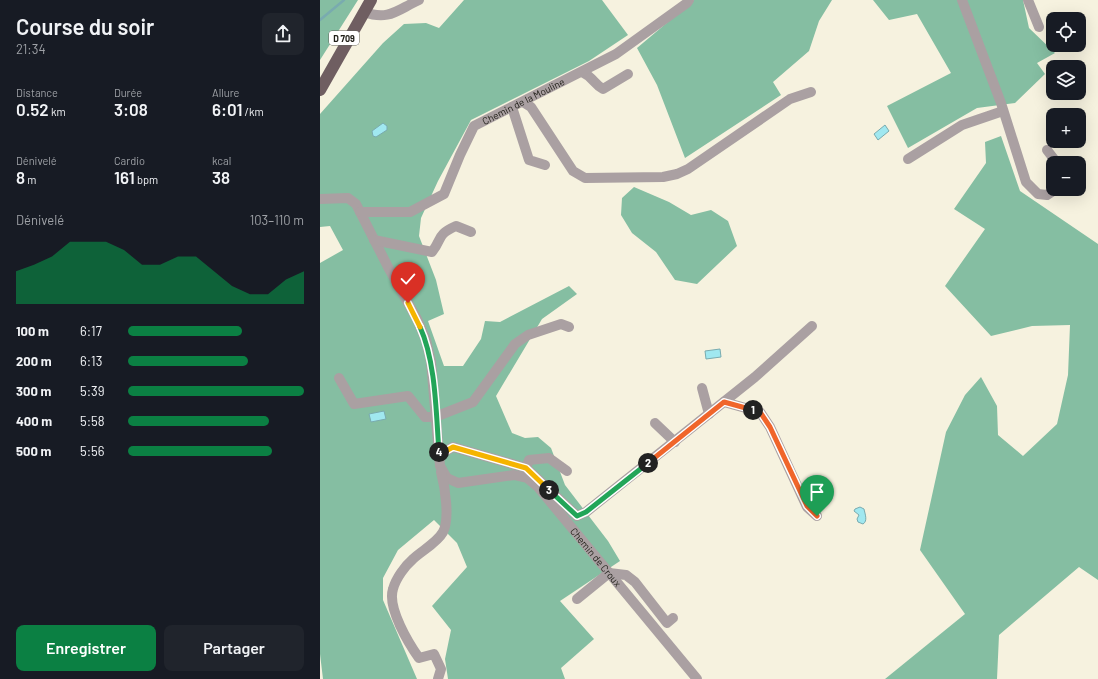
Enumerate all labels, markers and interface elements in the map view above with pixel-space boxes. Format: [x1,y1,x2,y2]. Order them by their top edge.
map controls [1046,12,1086,196]
button: locate [1046,12,1086,52]
text: Course du soir [16,13,154,39]
button: share [262,13,304,55]
road number: D 709 [329,31,359,45]
text: 21:34 [16,41,46,57]
button: layers [1046,60,1086,100]
street label: Chemin de la Mouline [480,75,566,127]
text: Distance [16,86,58,99]
text: Durée [114,86,142,99]
text: Allure [212,86,239,99]
text: 0.52 [16,99,49,119]
text: 3:08 [114,99,148,119]
text: 6:01 [212,99,242,119]
text: km [49,105,66,118]
text: /km [242,105,264,118]
button: + [1046,108,1086,148]
text: Dénivelé [16,154,57,167]
text: Cardio [114,154,145,167]
text: kcal [212,154,231,167]
button: − [1046,156,1086,196]
text: 8 [16,167,25,187]
text: 161 [114,167,135,187]
text: 38 [212,167,230,187]
text: m [25,173,36,186]
text: bpm [135,173,158,186]
text: Dénivelé [16,212,64,228]
text: 103–110 m [250,212,304,228]
pin [391,262,425,303]
icon: check [397,268,419,290]
text: 100 m [16,323,49,339]
text: 6:17 [80,323,102,339]
text: 200 m [16,353,52,369]
text: 6:13 [80,353,102,369]
text: 300 m [16,383,51,399]
text: 5:39 [80,383,105,399]
pin: 1 [743,400,763,420]
text: 1 [751,403,755,416]
text: 400 m [16,413,52,429]
text: 5:58 [80,413,105,429]
pin: 4 [429,442,449,462]
text: 500 m [16,443,51,459]
text: 5:56 [80,443,104,459]
text: 4 [436,445,442,458]
pin: 2 [638,453,658,473]
text: 2 [645,456,651,469]
pin [800,475,834,516]
pin: 3 [539,480,559,500]
icon: arrive [806,481,828,503]
text: 3 [546,483,552,496]
street label: Chemin de Croux [568,525,624,589]
button: Enregistrer [16,625,156,671]
button: Partager [164,625,304,671]

